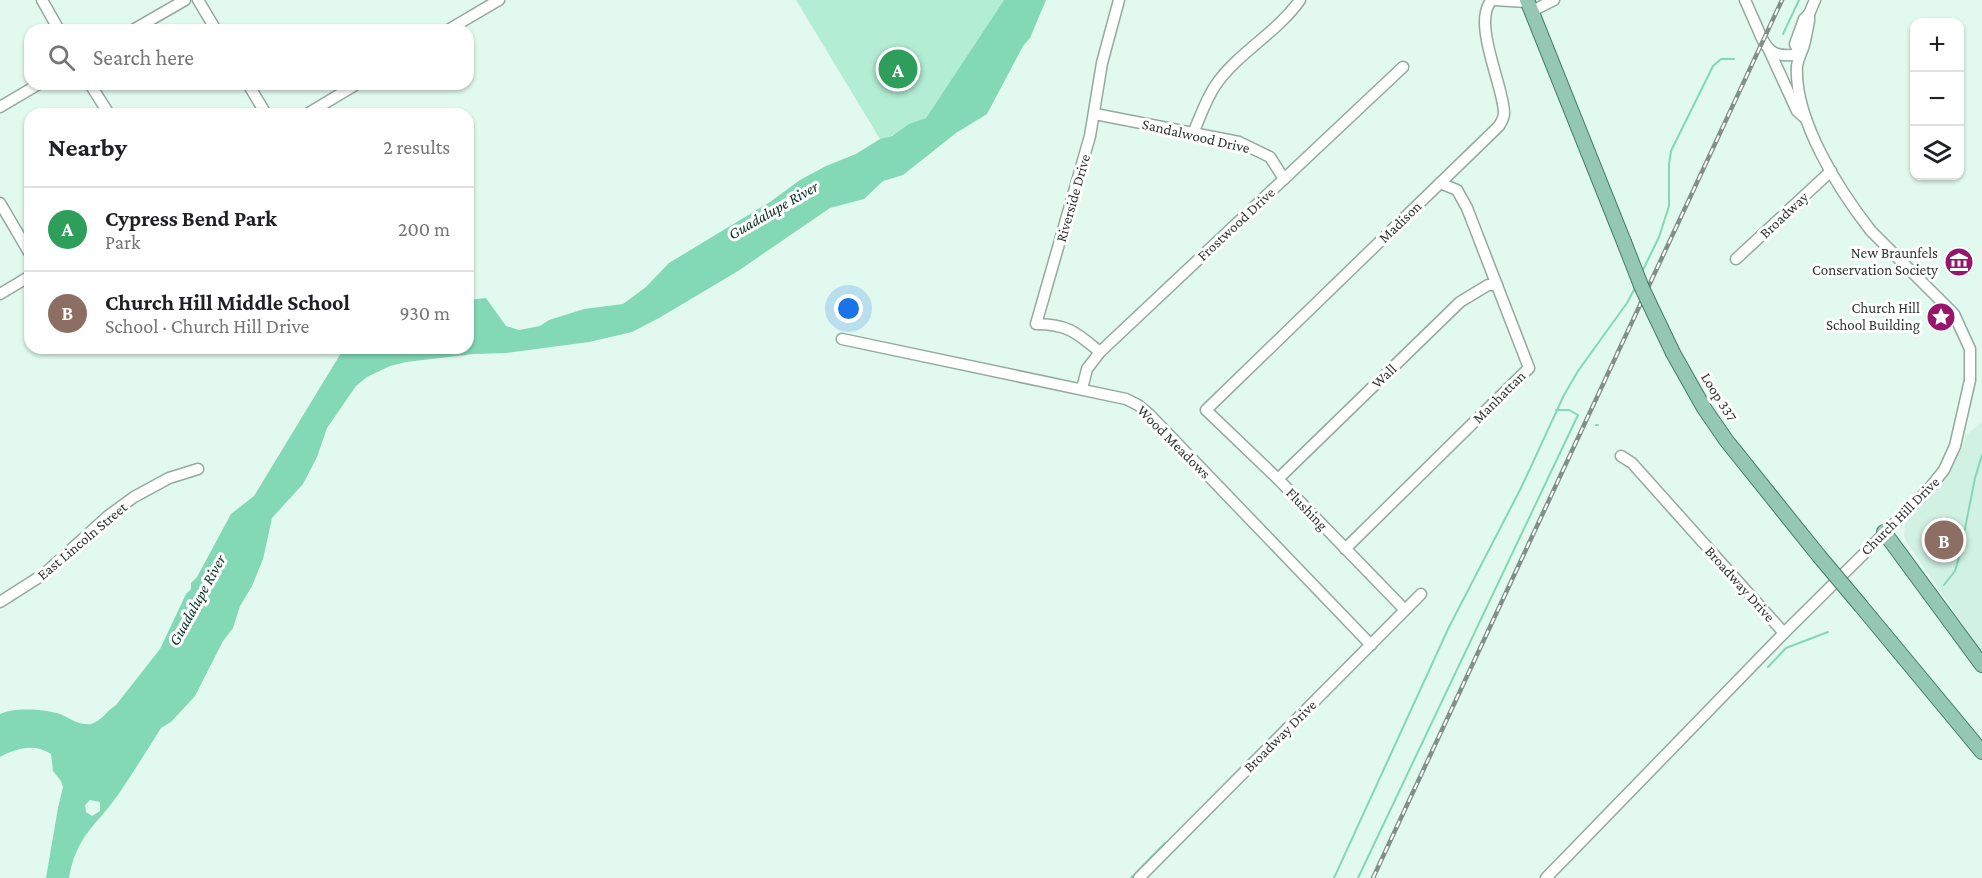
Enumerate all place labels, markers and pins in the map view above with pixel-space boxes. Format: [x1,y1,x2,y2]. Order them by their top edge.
pin: A [878,46,918,92]
place label: New Braunfels Conservation Society [1812,245,1938,279]
museum icon: New Braunfels Conservation Society [1943,246,1975,278]
place label: Church Hill School Building [1826,300,1920,334]
place icon: Church Hill School Building [1925,301,1957,333]
pin: B [1924,518,1964,562]

